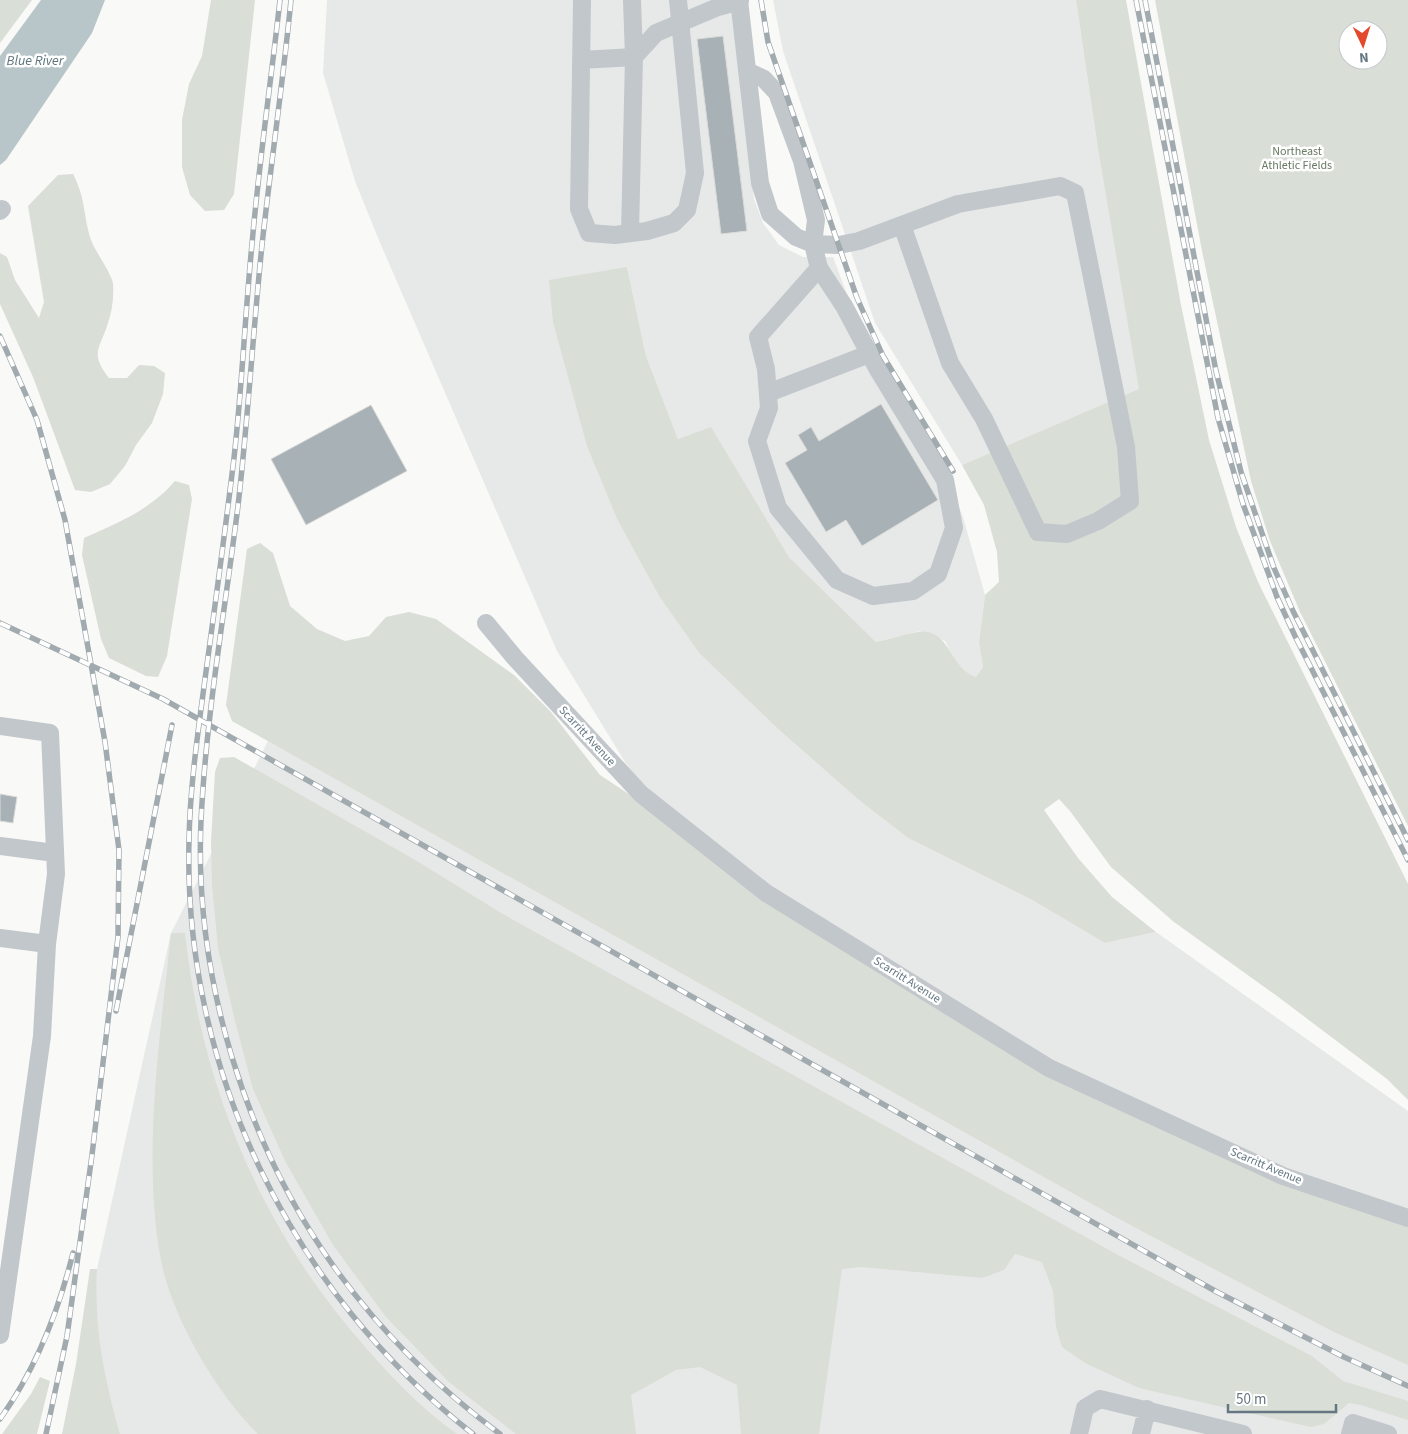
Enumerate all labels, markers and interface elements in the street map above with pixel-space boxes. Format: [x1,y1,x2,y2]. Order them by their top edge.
north arrow [1338,20,1388,70]
text: N [1358,47,1369,67]
water label: Blue River [6,51,65,71]
park label: Northeast Athletic Fields [1262,143,1332,174]
street label: Scarritt Avenue [555,702,619,770]
street label: Scarritt Avenue [870,953,944,1007]
street label: Scarritt Avenue [1228,1143,1304,1189]
scale bar [1228,1382,1336,1414]
text: 50 m [1236,1389,1266,1410]

